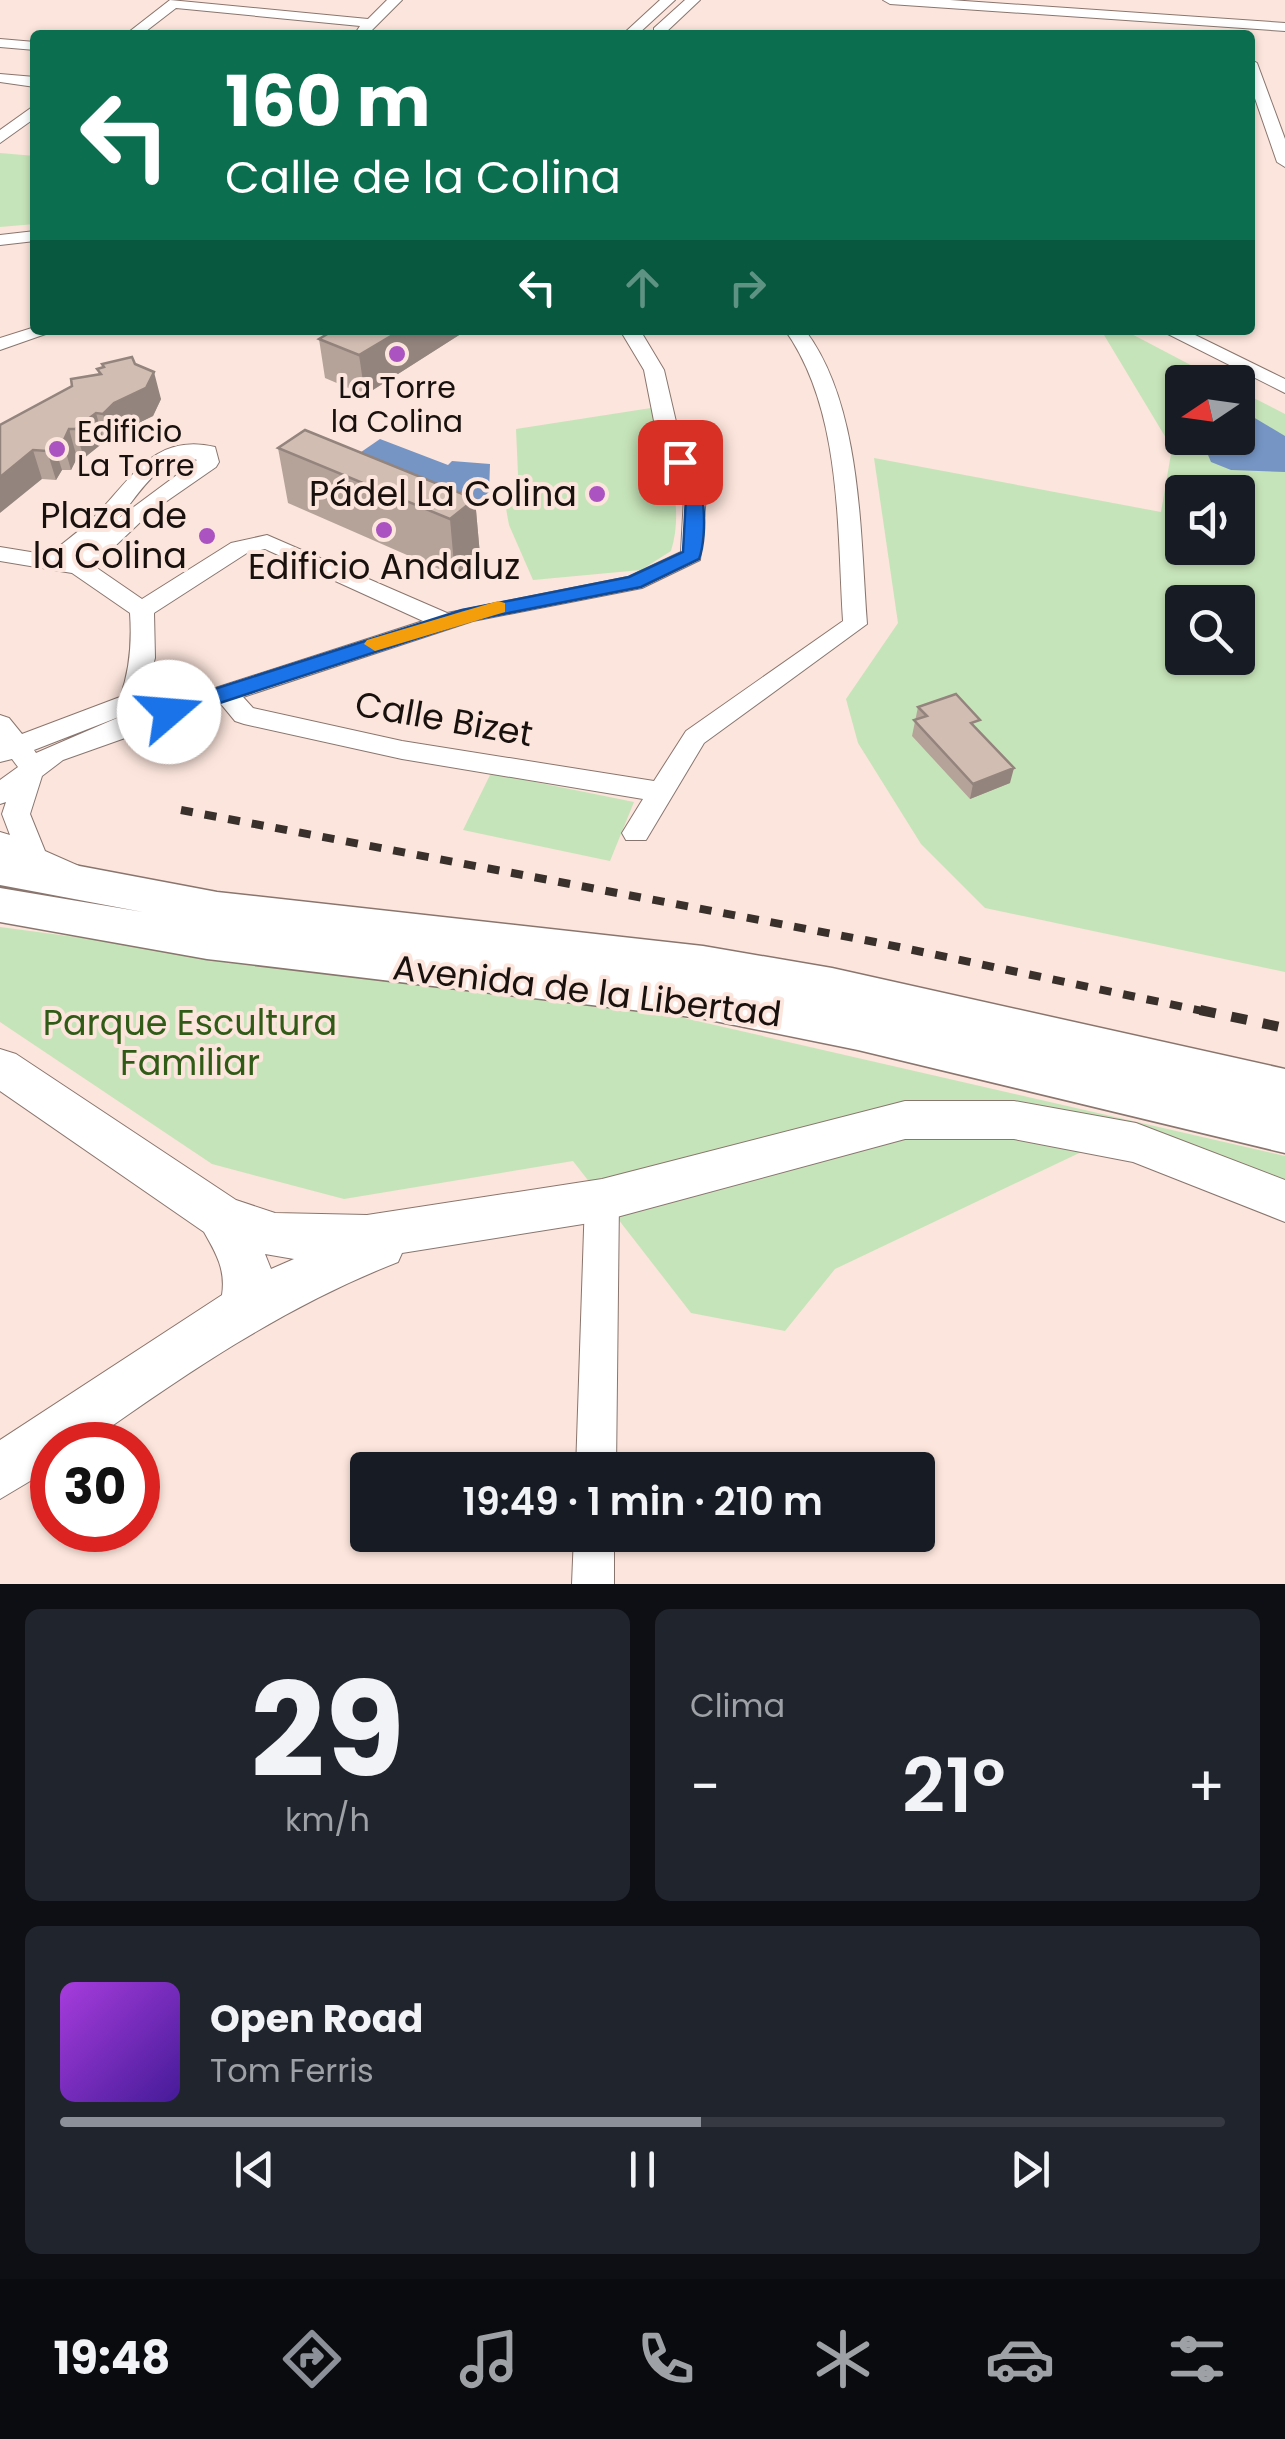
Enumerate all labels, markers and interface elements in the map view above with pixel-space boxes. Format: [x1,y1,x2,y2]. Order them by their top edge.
text: 160 m [225,52,431,151]
icon: left [60,70,190,200]
text: Calle de la Colina [225,146,621,209]
icon: left [510,260,565,315]
icon: ahead [615,260,670,315]
icon: right [720,260,775,315]
marker: La Torre la Colina [386,343,408,365]
north arrow [1165,365,1255,455]
map controls [1165,365,1255,675]
place label: La Torre la Colina [331,366,463,443]
place label: Edificio La Torre [77,410,195,487]
pin [638,420,723,505]
icon: arrive [653,435,708,490]
marker: Edificio La Torre [46,438,68,460]
place label: Pádel La Colina [309,469,577,518]
button: sound [1165,475,1255,565]
marker: Pádel La Colina [586,483,608,505]
place label: Plaza de la Colina [33,491,187,580]
marker: Edificio Andaluz [373,519,395,541]
marker: Plaza de la Colina [196,525,218,547]
place label: Edificio Andaluz [248,542,520,591]
button: search [1165,585,1255,675]
position arrow [117,660,221,764]
street label: Calle Bizet [351,679,537,758]
street label: Avenida de la Libertad [390,942,784,1039]
park label: Parque Escultura Familiar [43,998,337,1087]
speed limit sign: 30 [30,1422,160,1552]
text: 19:49 · 1 min · 210 m [462,1475,823,1528]
text: 29 [250,1639,405,1822]
text: Clima [690,1683,785,1728]
text: 21° [902,1733,1006,1838]
text: − [690,1748,720,1825]
text: + [1187,1748,1225,1825]
text: km/h [285,1797,370,1842]
text: Open Road [210,1992,423,2045]
text: Tom Ferris [210,2048,374,2093]
icon: previous [227,2142,282,2197]
icon: pause [615,2142,670,2197]
icon: next [1003,2142,1058,2197]
icon: directions [277,2324,347,2394]
icon: music [454,2324,524,2394]
icon: phone [631,2324,701,2394]
icon: climate [808,2324,878,2394]
icon: car [985,2324,1055,2394]
icon: filters [1162,2324,1232,2394]
text: 19:48 [53,2327,170,2390]

